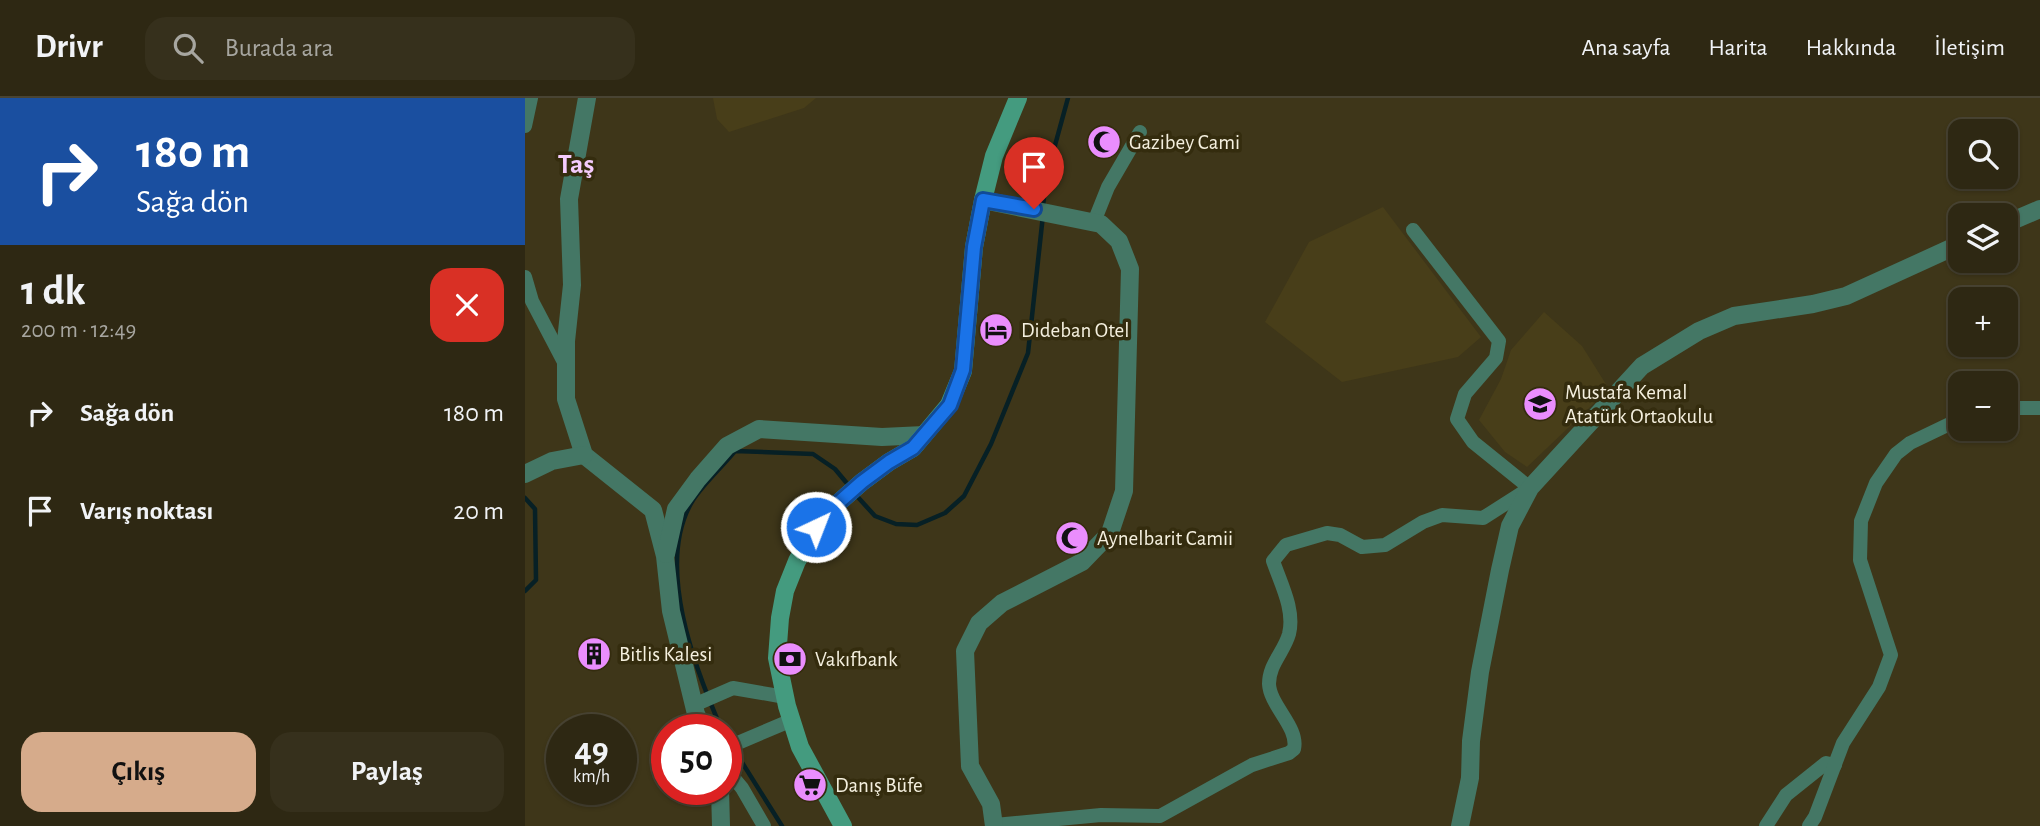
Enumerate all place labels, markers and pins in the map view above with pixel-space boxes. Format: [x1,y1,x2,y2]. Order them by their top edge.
mosque icon: Gazibey Cami [1085,123,1123,161]
place label: Gazibey Cami [1129,132,1240,153]
pin [1004,137,1064,209]
hotel icon: Dideban Otel [977,311,1015,349]
place label: Dideban Otel [1021,320,1129,341]
place label: Mustafa Kemal Atatürk Ortaokulu [1565,382,1713,427]
school or university icon: Mustafa Kemal Atatürk Ortaokulu [1521,385,1559,423]
mosque icon: Aynelbarit Camii [1053,519,1091,557]
place label: Aynelbarit Camii [1097,528,1233,549]
building icon: Bitlis Kalesi [575,635,613,673]
bank icon: Vakıfbank [771,640,809,678]
place label: Bitlis Kalesi [619,644,712,665]
place label: Vakıfbank [815,649,898,670]
supermarket icon: Danış Büfe [791,766,829,804]
place label: Danış Büfe [835,775,923,796]

